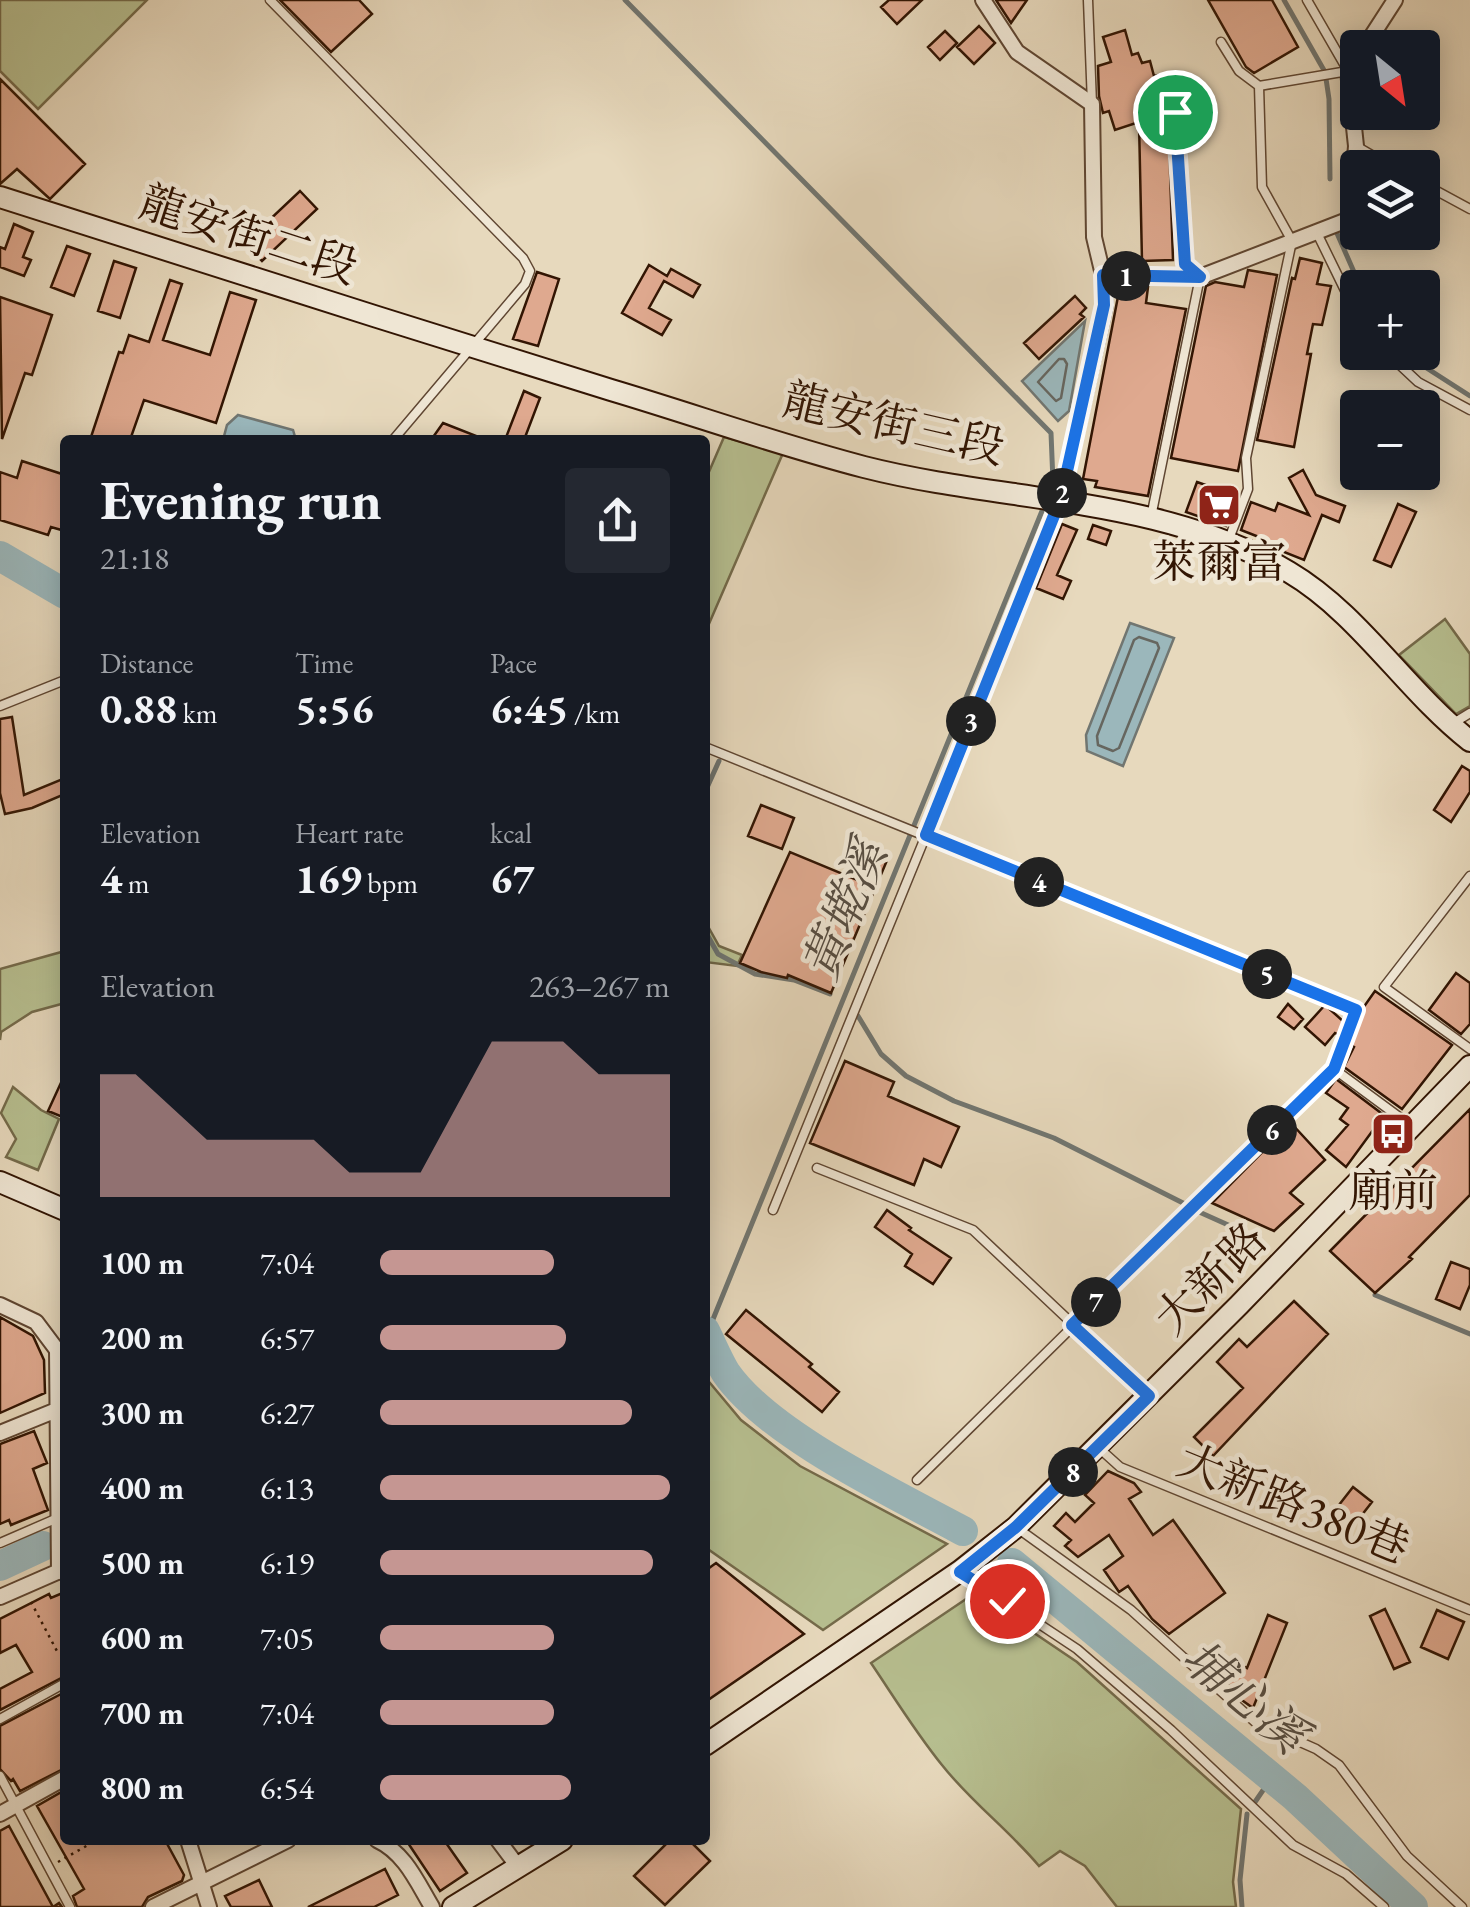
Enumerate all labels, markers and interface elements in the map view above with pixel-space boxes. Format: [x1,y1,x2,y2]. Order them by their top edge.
north arrow [1340,30,1440,130]
map controls [1340,30,1440,490]
pin [1133,70,1218,155]
icon: arrive [1148,85,1203,140]
button: layers [1340,150,1440,250]
street label: 龍安街二段 [133,172,365,296]
pin: 1 [1101,251,1151,301]
text: 1 [1119,258,1133,294]
button: + [1340,270,1440,370]
street label: 龍安街三段 [778,369,1010,477]
button: − [1340,390,1440,490]
text: Evening run [100,464,382,535]
button: share [565,468,670,573]
pin: 2 [1037,468,1087,518]
text: 2 [1055,475,1069,511]
supermarket icon: 萊爾富 [1196,482,1242,528]
place label: 萊爾富 [1151,532,1287,590]
text: 21:18 [100,537,169,579]
text: Distance [100,645,194,681]
text: Time [295,645,353,681]
text: Pace [490,645,537,681]
text: 0.88 [100,681,177,736]
text: 5:56 [295,681,374,736]
text: 6:45 [490,681,569,736]
text: km [177,695,218,731]
text: /km [569,695,620,731]
pin: 3 [946,696,996,746]
text: 3 [964,703,978,739]
text: Elevation [100,815,201,851]
text: Heart rate [295,815,404,851]
text: kcal [490,815,532,851]
water label: 黃墘溪 [788,827,902,988]
text: 4 [100,851,122,906]
text: 169 [295,851,362,906]
text: 67 [490,851,534,906]
pin: 4 [1014,857,1064,907]
text: 4 [1032,864,1046,900]
text: m [122,865,150,901]
text: bpm [362,865,418,901]
pin: 5 [1242,949,1292,999]
text: 5 [1260,956,1274,992]
text: Elevation [100,965,215,1007]
text: 263–267 m [529,965,670,1007]
pin: 6 [1247,1105,1297,1155]
bus stop icon: 廟前 [1370,1111,1416,1157]
text: 6 [1265,1112,1279,1148]
place label: 廟前 [1348,1161,1438,1219]
street label: 大新路 [1142,1210,1278,1346]
text: 100 m [100,1242,184,1284]
text: 7:04 [260,1242,314,1284]
pin: 7 [1071,1277,1121,1327]
text: 7 [1089,1284,1103,1320]
text: 200 m [100,1317,184,1359]
text: 6:57 [260,1317,314,1359]
text: 300 m [100,1392,184,1434]
text: 6:27 [260,1392,314,1434]
street label: 大新路380巷 [1170,1430,1418,1576]
pin: 8 [1048,1447,1098,1497]
text: 8 [1066,1454,1080,1490]
text: 400 m [100,1467,184,1509]
text: 6:13 [260,1467,314,1509]
text: 500 m [100,1542,184,1584]
text: 6:19 [260,1542,314,1584]
pin [965,1559,1050,1644]
icon: check [980,1574,1035,1629]
text: 600 m [100,1617,184,1659]
text: 7:05 [260,1617,314,1659]
water label: 埔心溪 [1170,1626,1324,1769]
text: 700 m [100,1692,184,1734]
text: 7:04 [260,1692,314,1734]
text: 800 m [100,1767,184,1809]
text: 6:54 [260,1767,314,1809]

